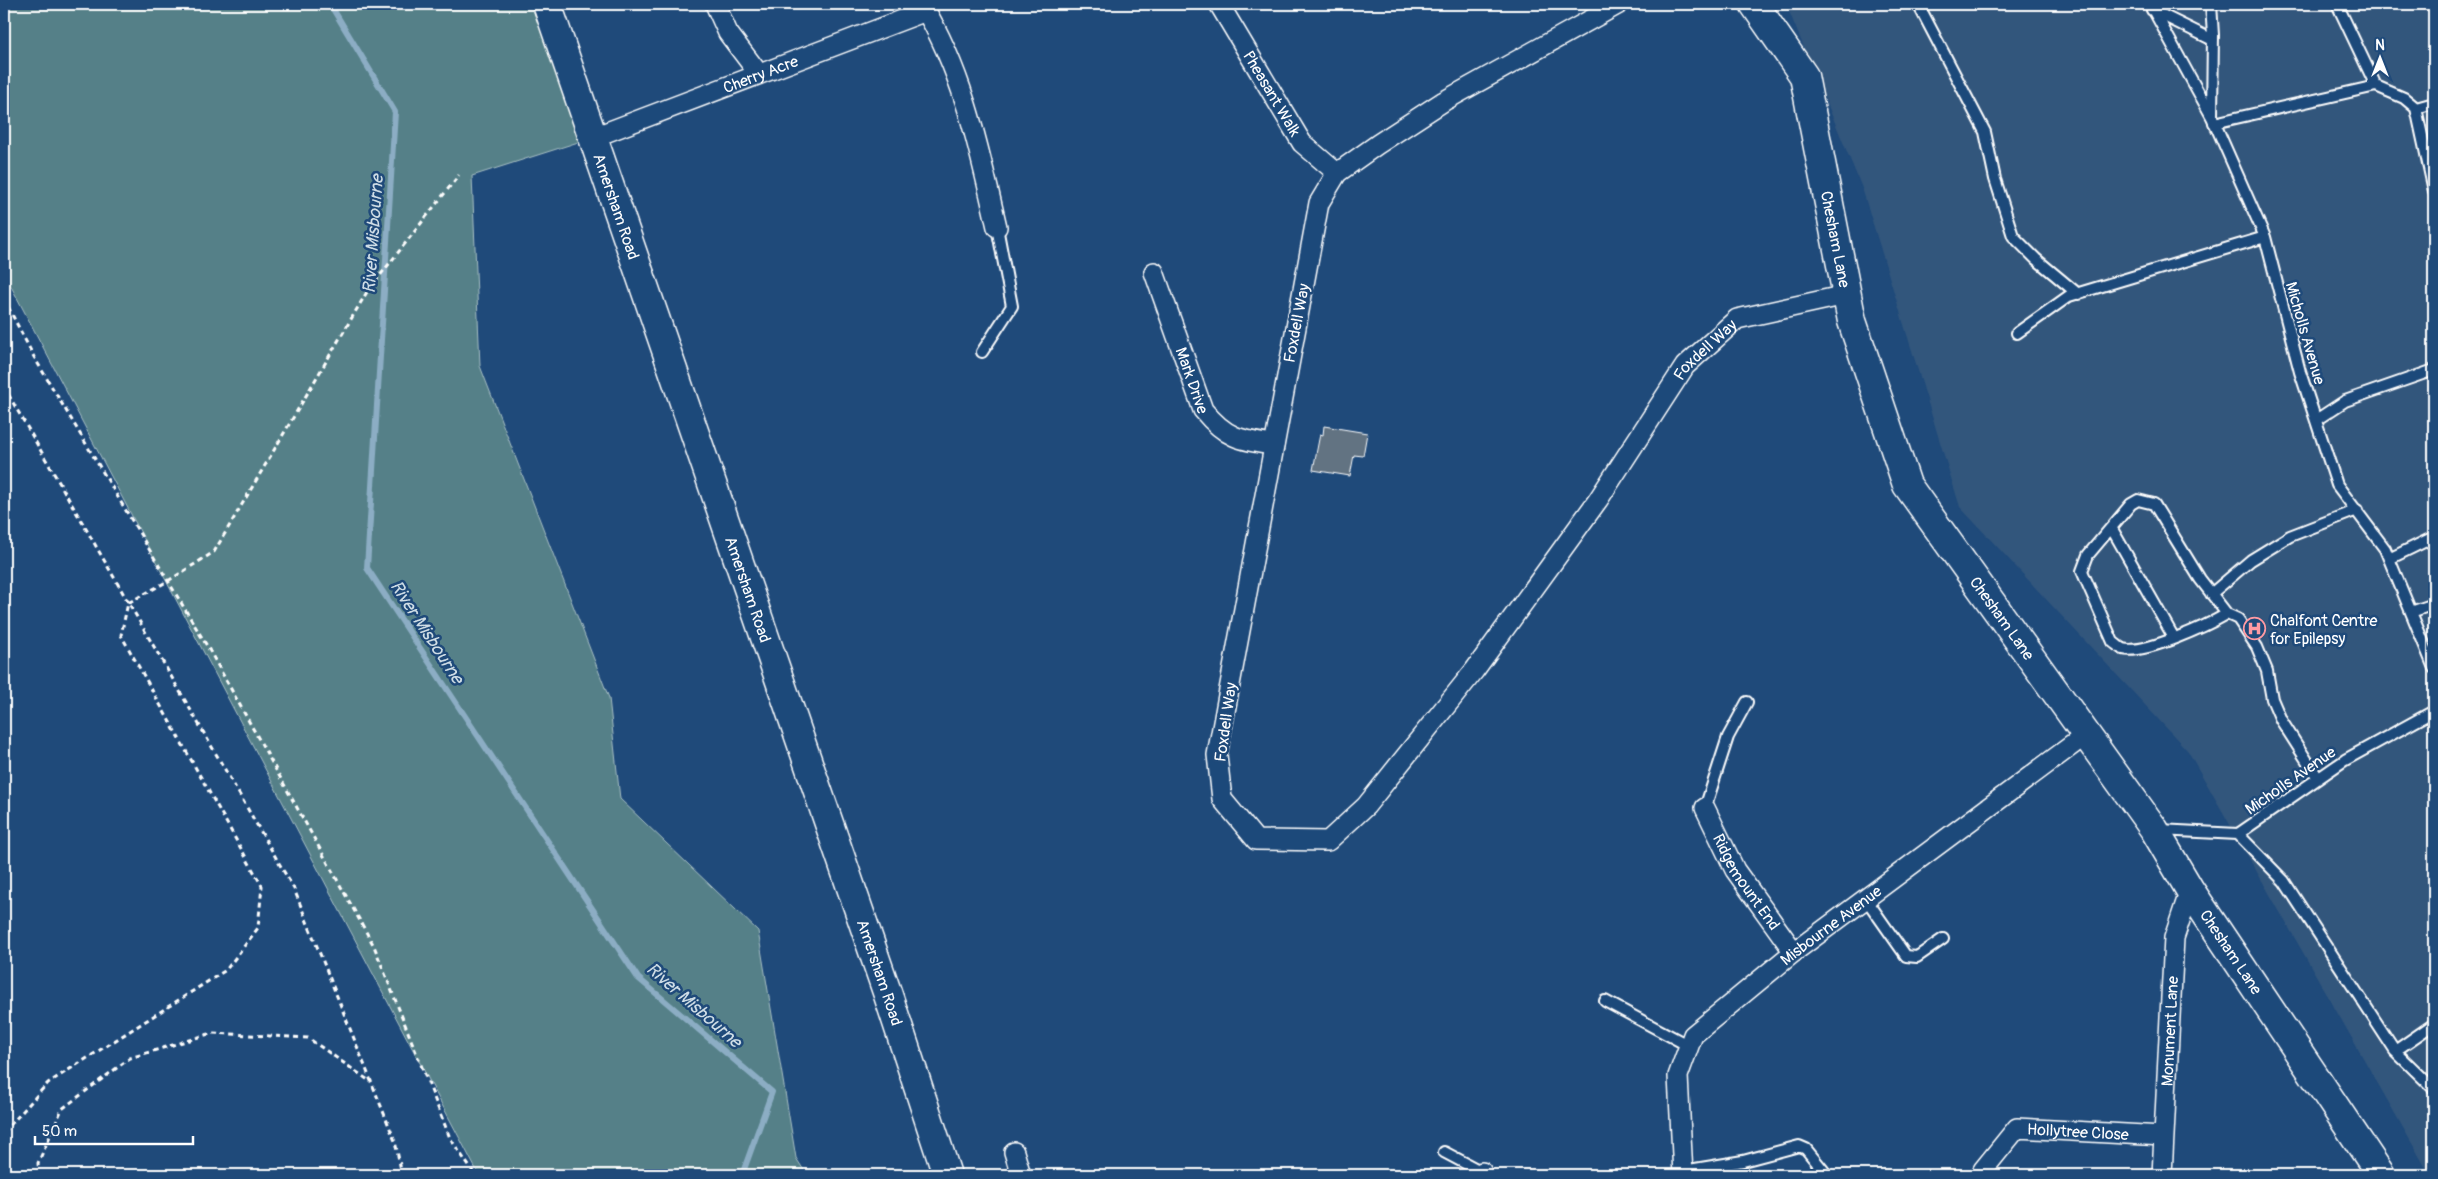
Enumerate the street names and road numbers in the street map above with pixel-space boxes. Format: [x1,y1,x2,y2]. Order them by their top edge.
street label: Pheasant Walk [1238,47,1305,141]
street label: Cherry Acre [720,51,801,98]
street label: Amersham Road [588,151,643,262]
street label: Chesham Lane [1816,189,1854,290]
street label: Micholls Avenue [2281,280,2329,387]
street label: Foxdell Way [1280,282,1314,364]
street label: Foxdell Way [1669,315,1741,384]
street label: Mark Drive [1171,345,1213,417]
street label: Amersham Road [720,534,775,645]
street label: Chesham Lane [1965,573,2038,664]
street label: Foxdell Way [1211,681,1241,763]
street label: Micholls Avenue [2241,742,2340,819]
street label: Ridgemount End [1708,831,1784,934]
street label: Misbourne Avenue [1777,881,1886,970]
street label: Chesham Lane [2195,906,2266,999]
street label: Amersham Road [852,917,906,1028]
street label: Monument Lane [2158,976,2183,1087]
street label: Hollytree Close [2027,1120,2129,1145]

